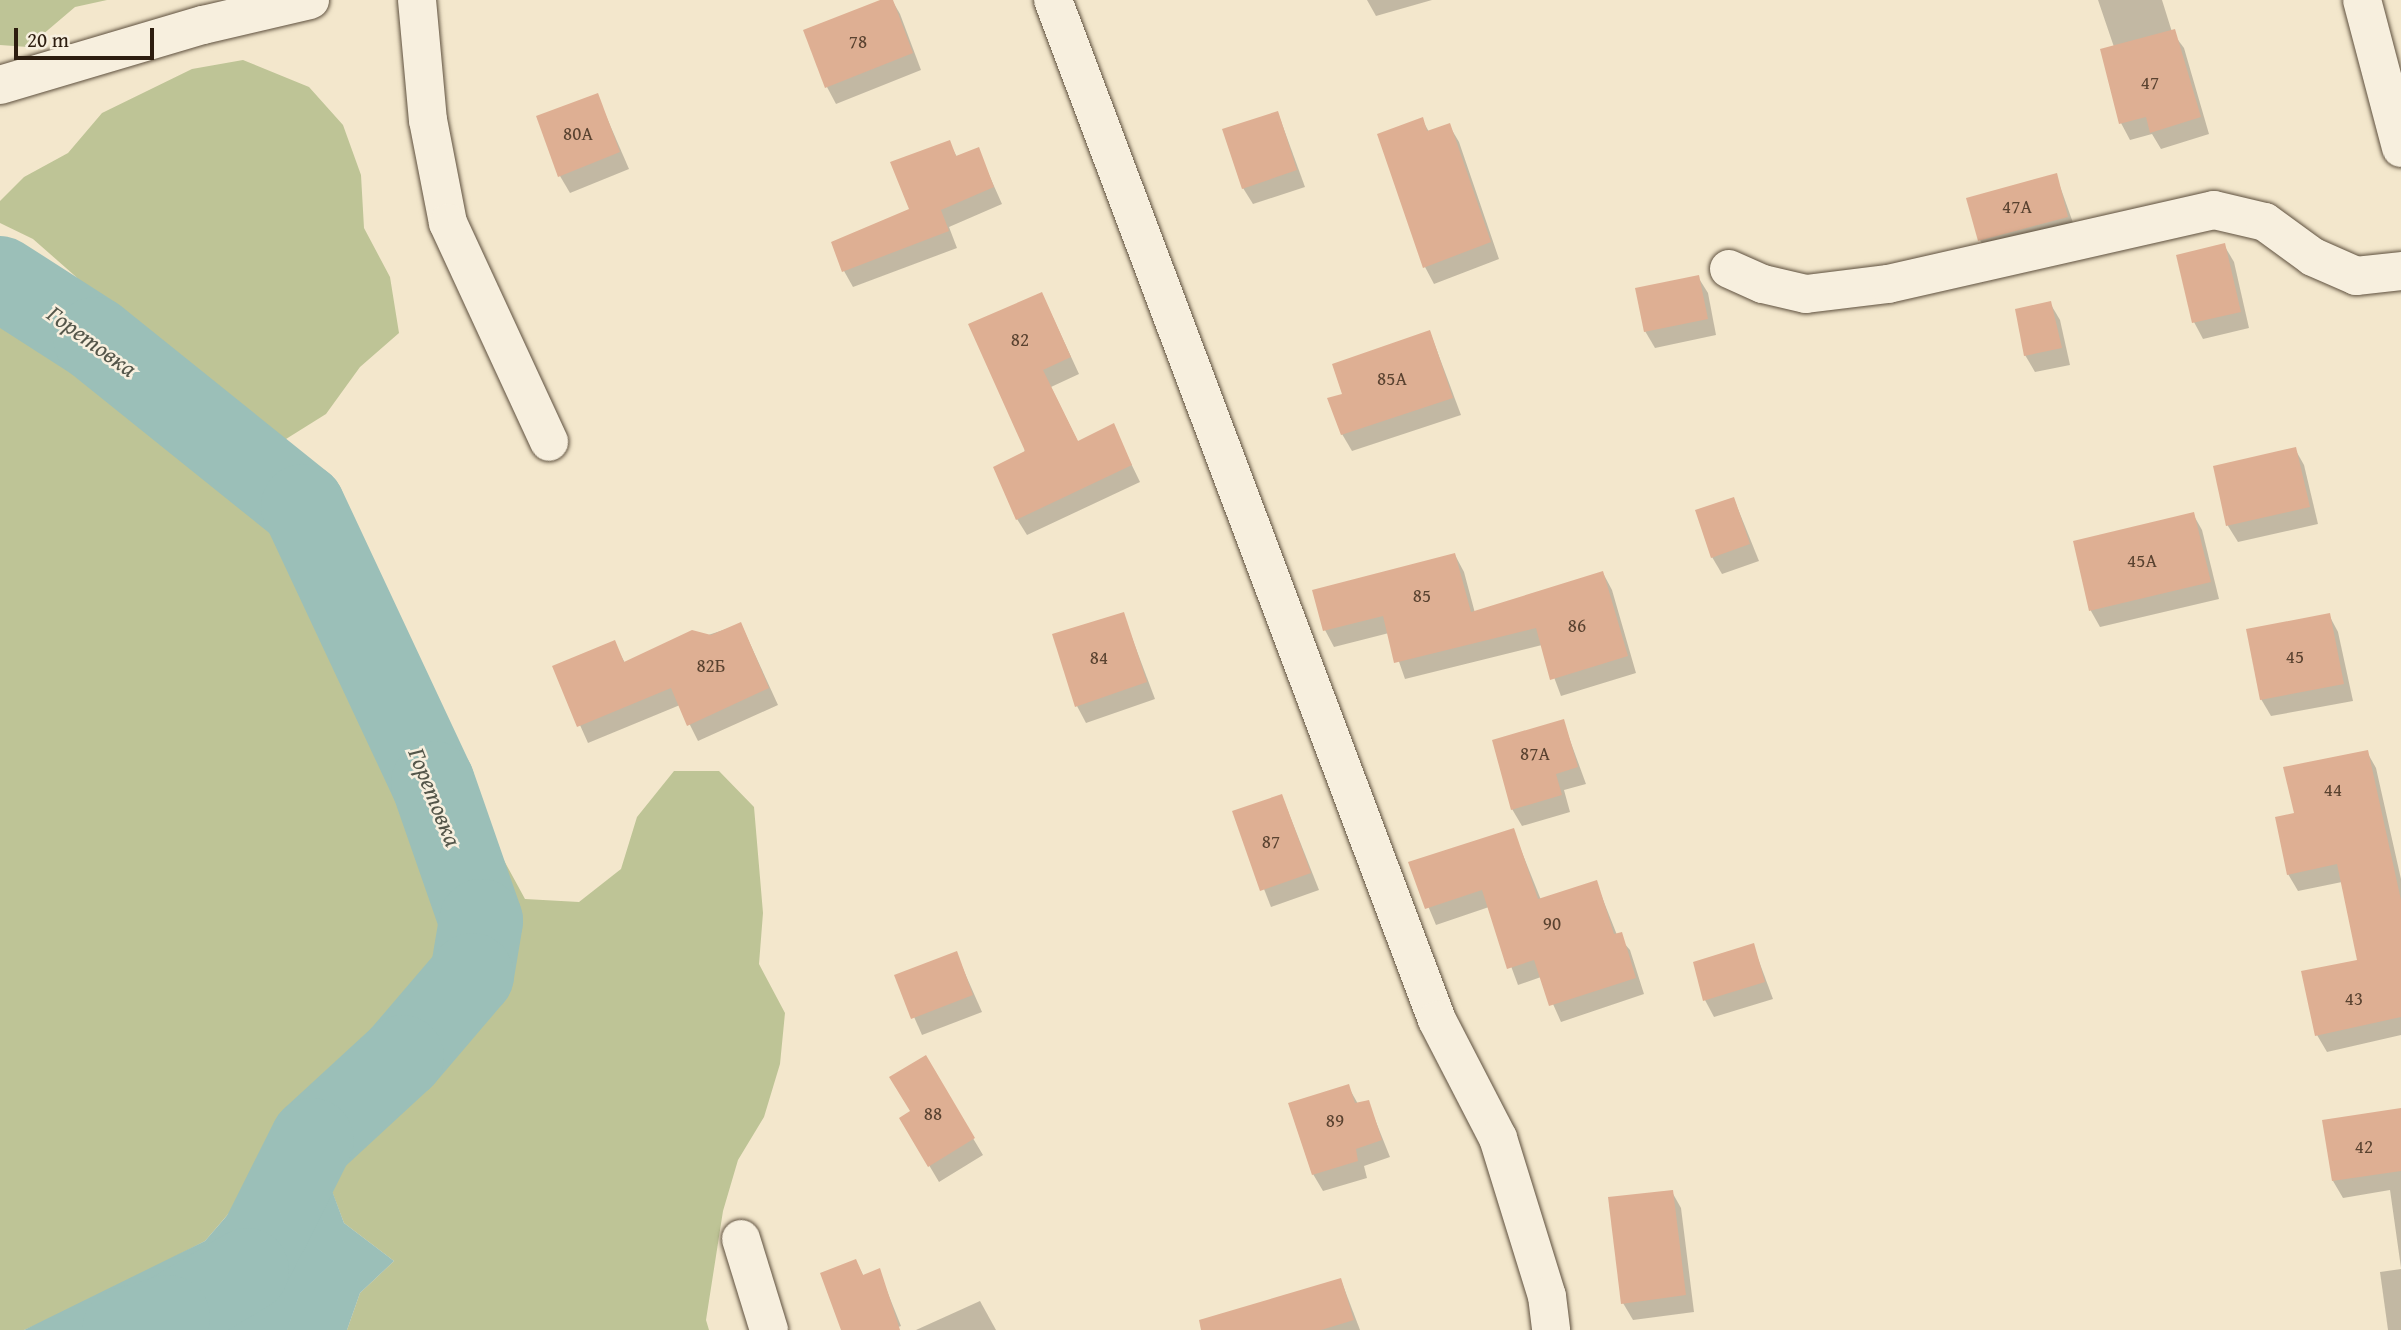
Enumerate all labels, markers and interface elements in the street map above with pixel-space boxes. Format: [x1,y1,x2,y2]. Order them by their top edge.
scale bar [18,14,158,58]
text: 20 m [27,24,69,55]
house number: 78 [849,31,867,53]
house number: 47 [2141,72,2159,94]
house number: 80А [563,123,593,145]
house number: 47А [2002,196,2032,218]
water label: Горетовка [42,299,142,383]
house number: 82 [1011,329,1029,351]
house number: 85А [1377,368,1407,390]
house number: 45А [2127,550,2157,572]
house number: 85 [1413,585,1431,607]
house number: 86 [1568,615,1586,637]
house number: 45 [2286,646,2304,668]
house number: 84 [1090,647,1108,669]
house number: 82Б [696,655,726,677]
house number: 87А [1520,743,1550,765]
water label: Горетовка [402,744,468,850]
house number: 44 [2324,779,2342,801]
house number: 87 [1262,831,1280,853]
house number: 90 [1543,913,1561,935]
house number: 43 [2345,988,2363,1010]
house number: 88 [924,1103,942,1125]
house number: 89 [1326,1110,1344,1132]
house number: 42 [2355,1136,2373,1158]

